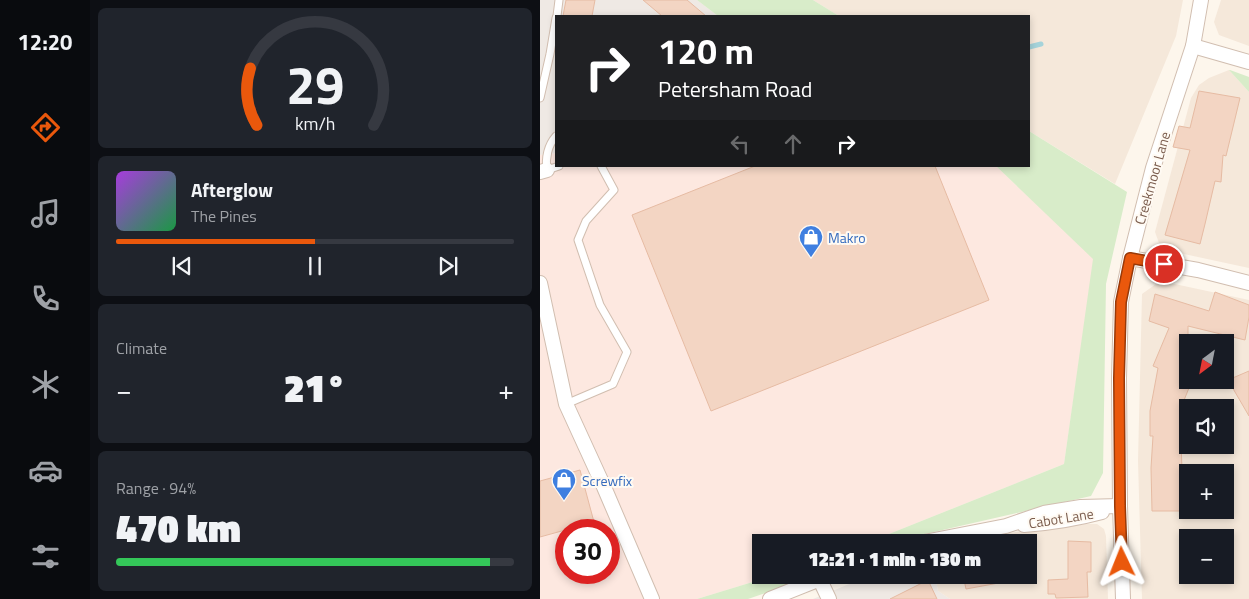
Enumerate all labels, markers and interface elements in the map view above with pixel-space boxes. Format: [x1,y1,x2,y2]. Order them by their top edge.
text: 120 m [658,24,754,78]
text: 12:20 [18,25,72,59]
icon: right [575,35,640,100]
text: 29 [286,45,344,124]
text: Petersham Road [658,72,812,106]
icon: directions [28,110,63,145]
text: km/h [295,110,335,137]
street label: Creekmoor Lane [1129,129,1175,227]
icon: left [726,130,754,158]
icon: ahead [779,130,807,158]
icon: right [832,130,860,158]
text: Afterglow [191,175,273,204]
icon: music [28,196,63,231]
text: The Pines [191,204,257,228]
shop icon: Makro [798,224,824,258]
place label: Makro [828,227,866,248]
pin [1143,243,1185,285]
icon: arrive [1150,250,1178,278]
icon: previous [168,252,196,280]
icon: pause [301,252,329,280]
icon: next [434,252,462,280]
icon: phone [28,281,63,316]
north arrow [1179,334,1234,389]
map controls [1179,334,1234,584]
text: Climate [116,336,167,360]
text: 21° [284,359,346,417]
icon: climate [28,367,63,402]
text: − [116,368,132,411]
text: + [498,368,514,411]
button: sound [1179,399,1234,454]
icon: car [28,453,63,488]
button: + [1179,464,1234,519]
shop icon: Screwfix [551,467,577,501]
place label: Screwfix [582,470,633,491]
text: Range · 94% [116,476,196,500]
text: 470 km [116,499,241,557]
street label: Cabot Lane [1027,502,1095,534]
speed limit sign: 30 [555,519,620,584]
button: − [1179,529,1234,584]
position arrow [1095,535,1147,587]
icon: filters [28,539,63,574]
text: 12:21 · 1 min · 130 m [808,544,981,573]

